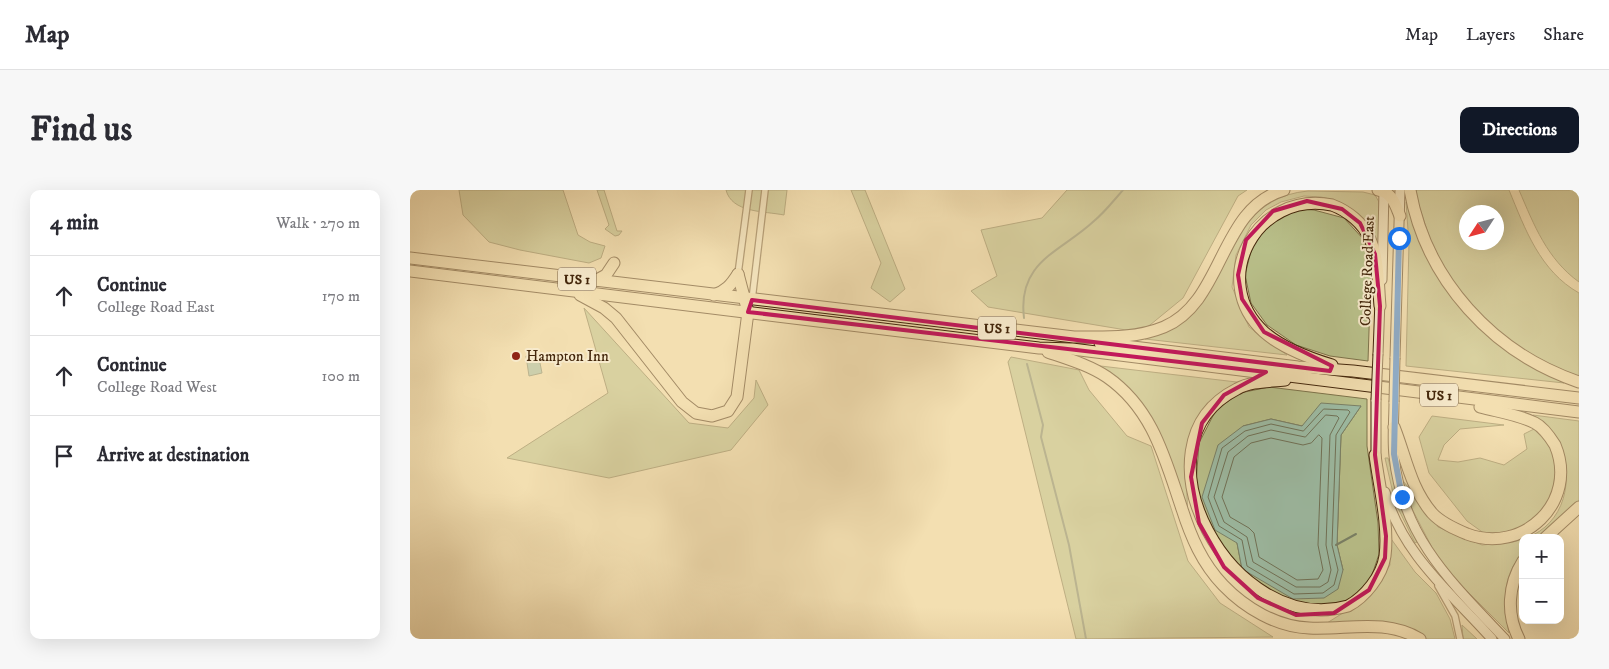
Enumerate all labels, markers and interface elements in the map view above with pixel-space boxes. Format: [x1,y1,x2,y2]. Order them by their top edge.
text: Map [25,20,69,50]
text: Map [1405,24,1438,46]
text: Layers [1466,24,1515,46]
text: Share [1543,24,1584,46]
button: Directions [1460,107,1579,153]
text: Find us [30,108,132,152]
north arrow [1459,205,1504,250]
text: 4 min [50,210,99,236]
text: Walk · 270 m [276,213,360,233]
street label: College Road East [1356,215,1379,326]
route start [1388,227,1411,250]
road number: US 1 [558,268,596,290]
text: Continue [97,274,167,297]
icon: ahead [50,282,78,310]
text: 170 m [322,286,360,306]
text: College Road East [97,297,215,317]
road number: US 1 [978,316,1016,340]
place label: Hampton Inn [526,347,609,366]
marker: Hampton Inn [510,350,522,362]
text: Continue [97,354,167,377]
icon: ahead [50,362,78,390]
text: 100 m [322,366,360,386]
text: College Road West [97,377,217,397]
road number: US 1 [1420,384,1458,406]
icon: arrive [50,442,78,470]
text: Arrive at destination [97,444,249,467]
route end [1391,486,1414,509]
map controls [1519,534,1564,624]
button: + [1519,534,1564,579]
button: − [1519,579,1564,624]

